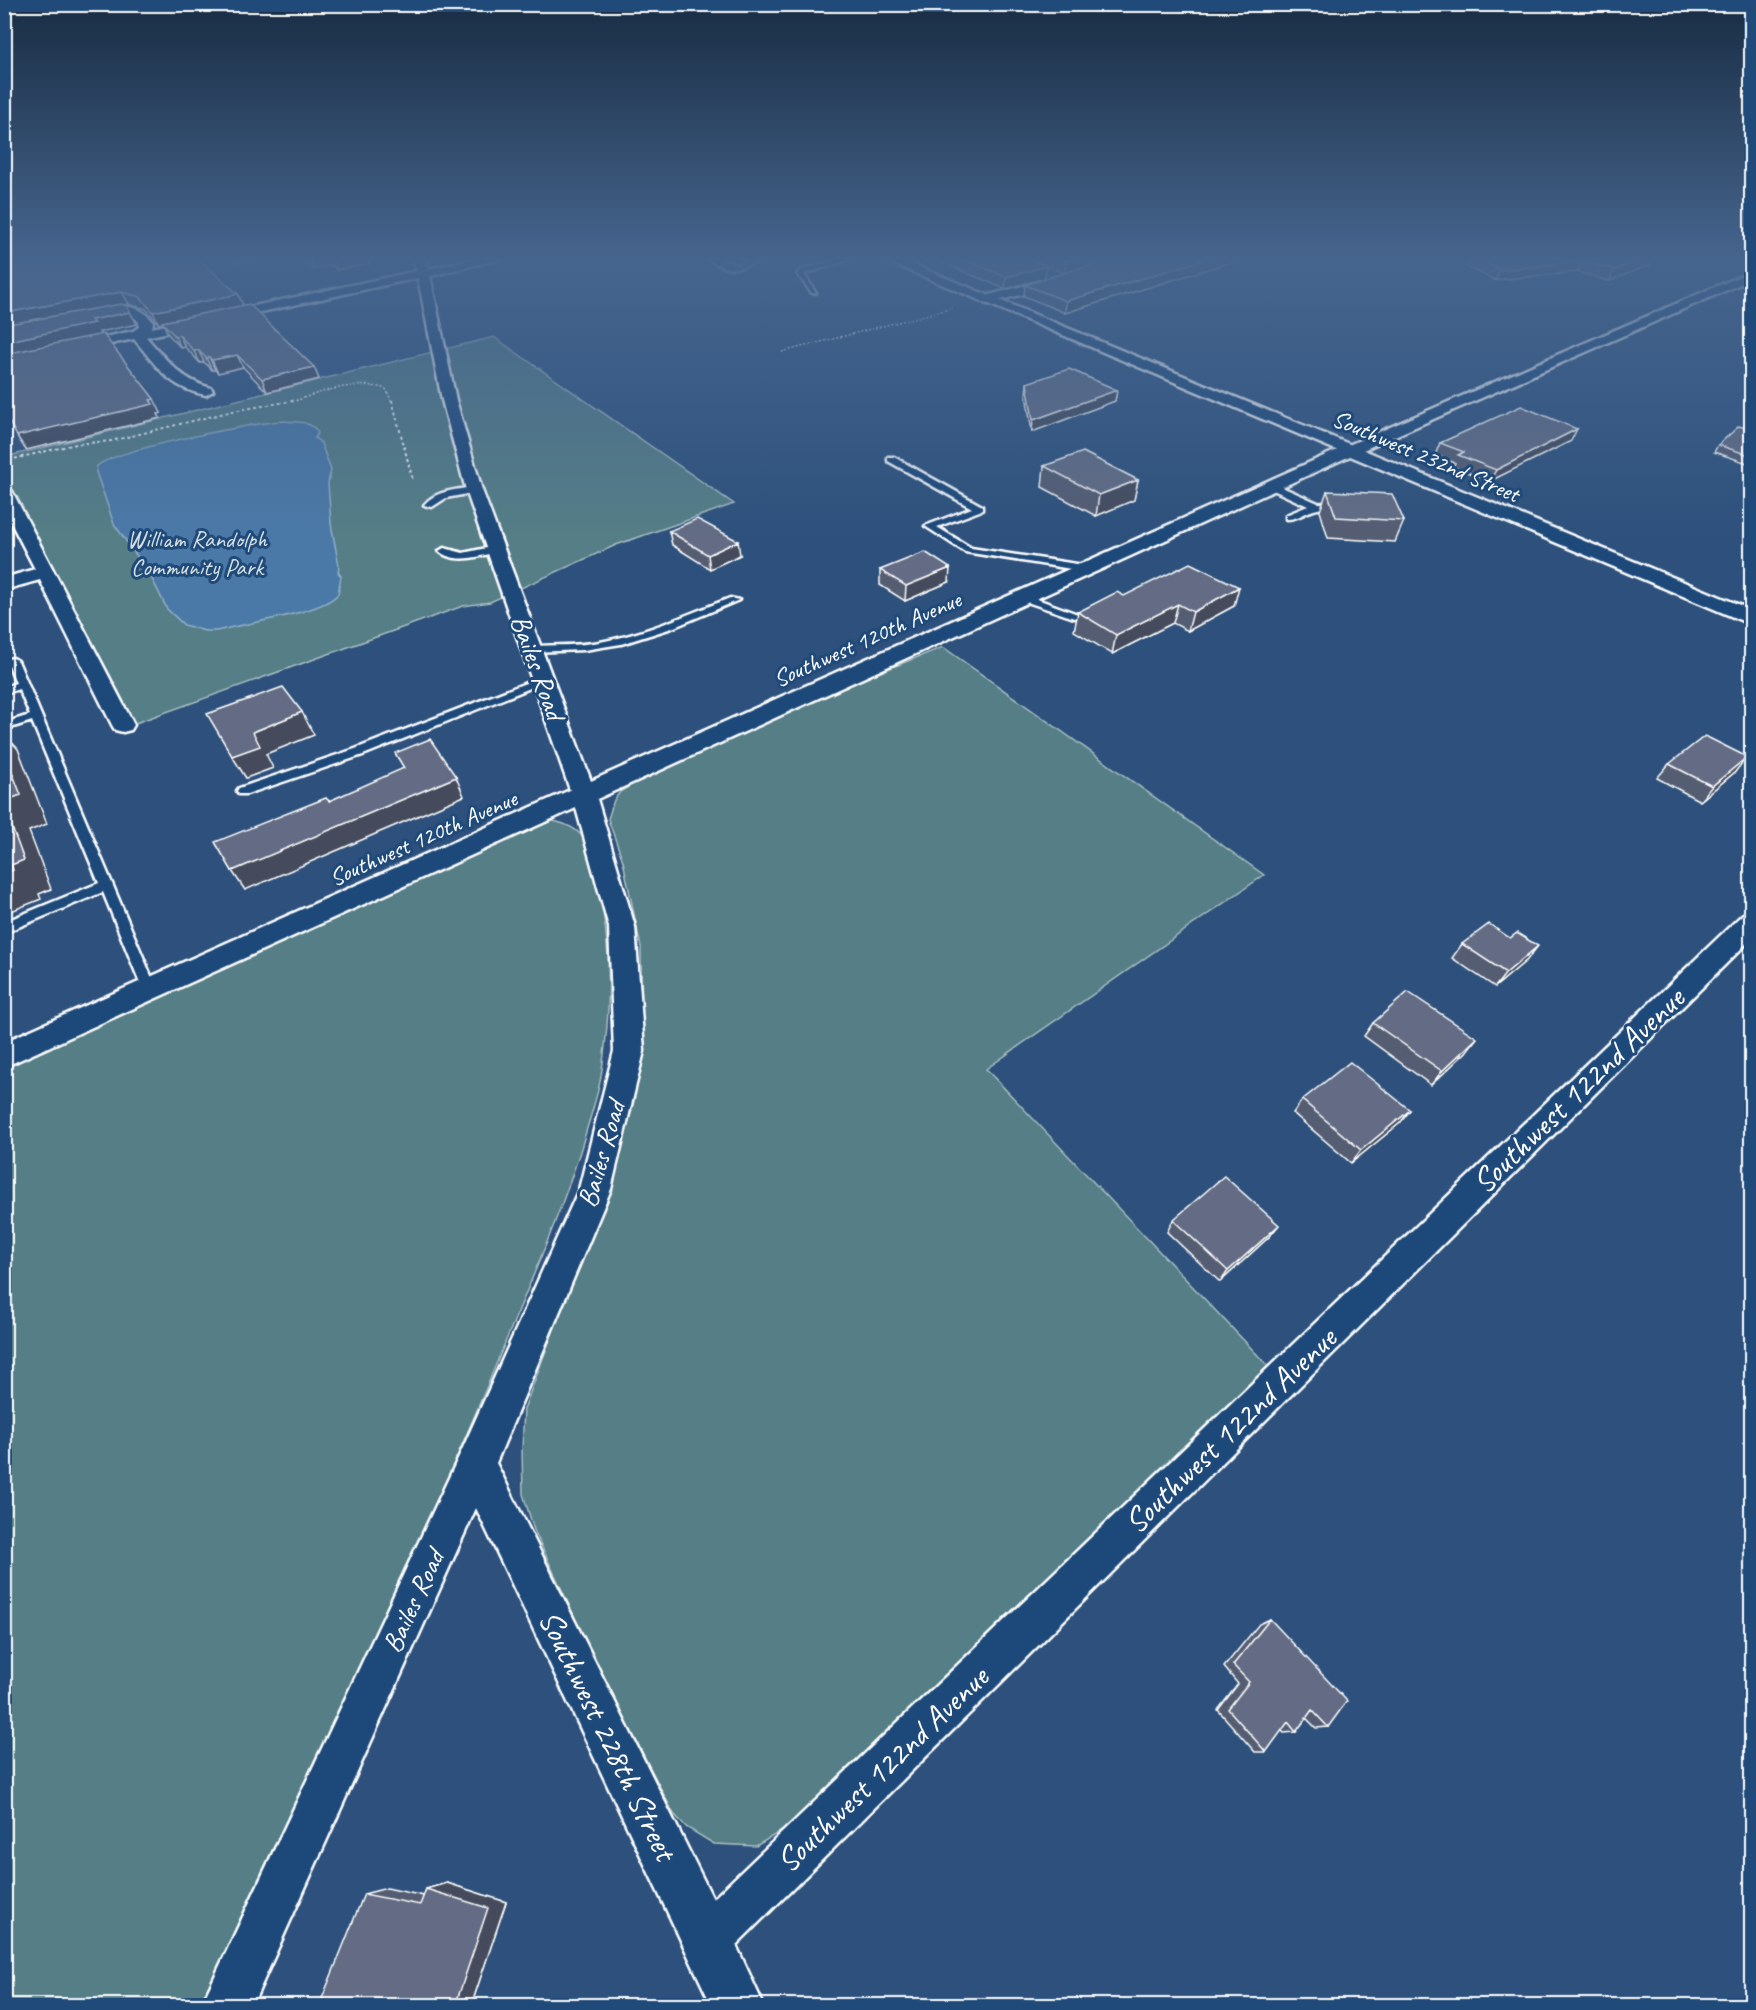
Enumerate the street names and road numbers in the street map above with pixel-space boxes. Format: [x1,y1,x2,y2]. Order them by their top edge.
street label: Southwest 232nd Street [1328,403,1526,510]
street label: Southwest 120th Avenue [769,583,967,694]
street label: Bailes Road [503,610,574,728]
street label: Southwest 120th Avenue [325,782,523,893]
street label: Southwest 122nd Avenue [1463,976,1695,1202]
street label: Bailes Road [569,1093,634,1211]
street label: Southwest 122nd Avenue [1115,1316,1347,1542]
street label: Bailes Road [374,1541,454,1658]
street label: Southwest 228th Street [529,1603,688,1870]
street label: Southwest 122nd Avenue [767,1655,999,1881]

